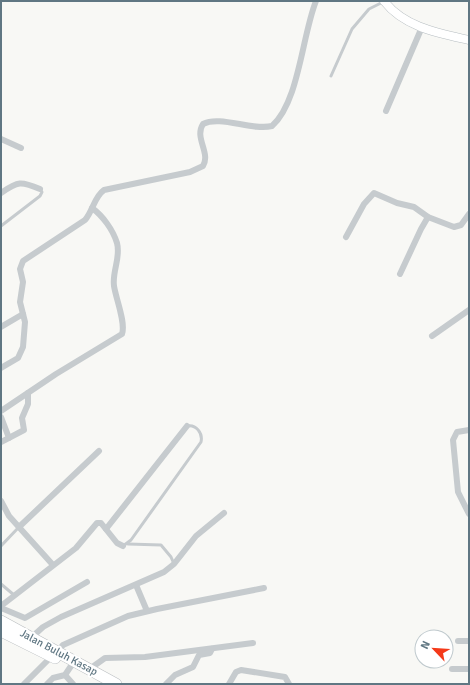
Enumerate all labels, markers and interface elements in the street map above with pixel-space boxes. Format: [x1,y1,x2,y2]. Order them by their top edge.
street label: Jalan Buluh Kasap [18,627,100,678]
north arrow [414,629,454,669]
text: N [418,639,433,651]

